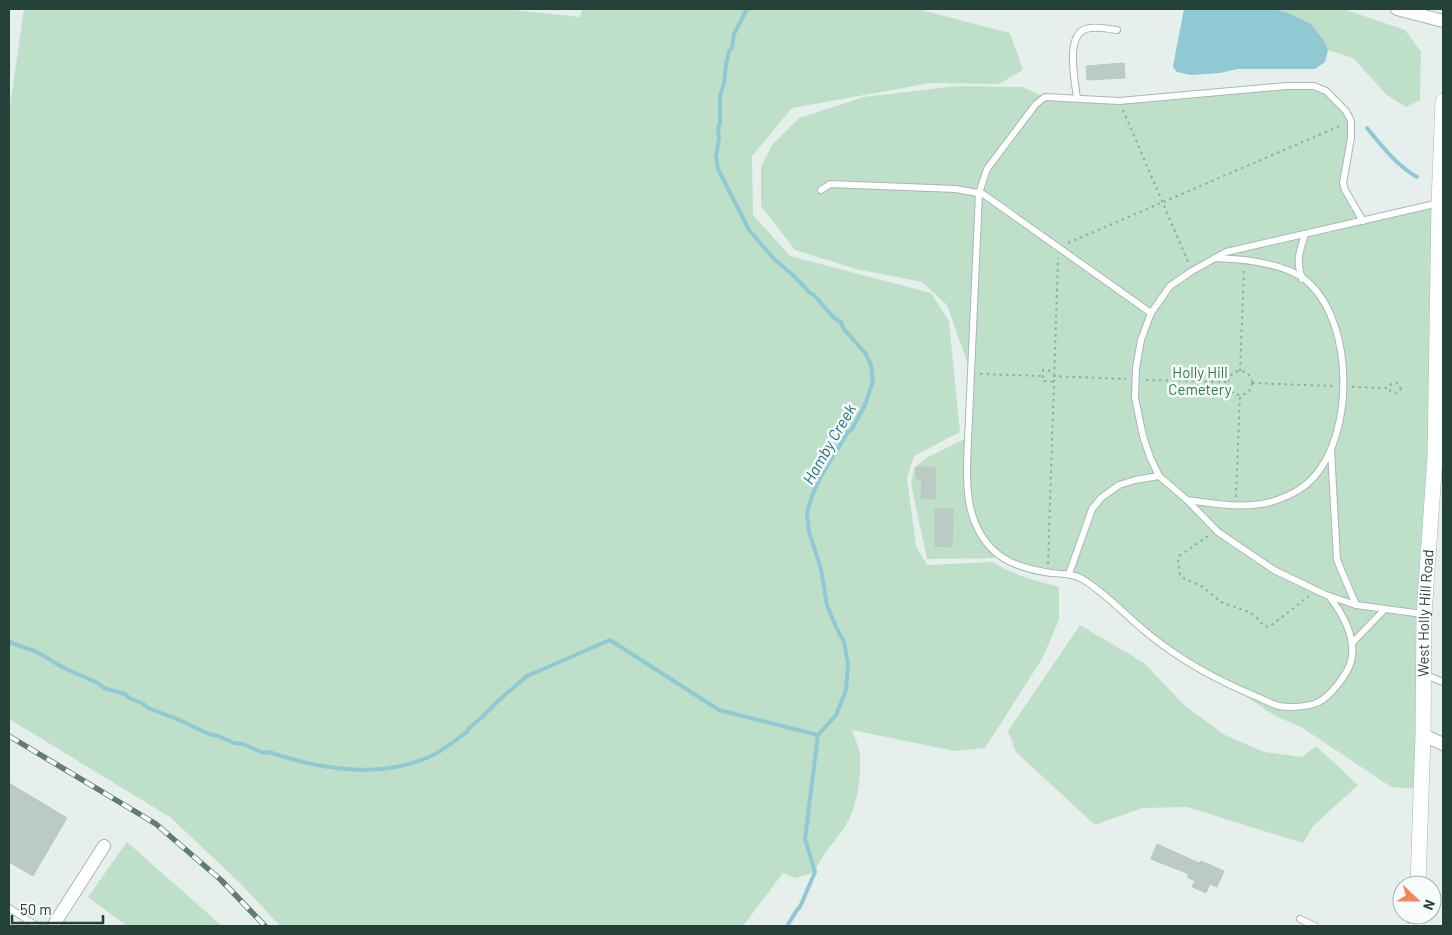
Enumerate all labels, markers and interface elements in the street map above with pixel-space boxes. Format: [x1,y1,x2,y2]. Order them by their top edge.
park label: Holly Hill Cemetery [1168,363,1232,398]
water label: Hamby Creek [798,400,859,487]
street label: West Holly Hill Road [1413,549,1437,677]
north arrow [1392,875,1442,925]
scale bar [12,892,104,924]
text: N [1420,898,1439,913]
text: 50 m [20,900,52,918]

